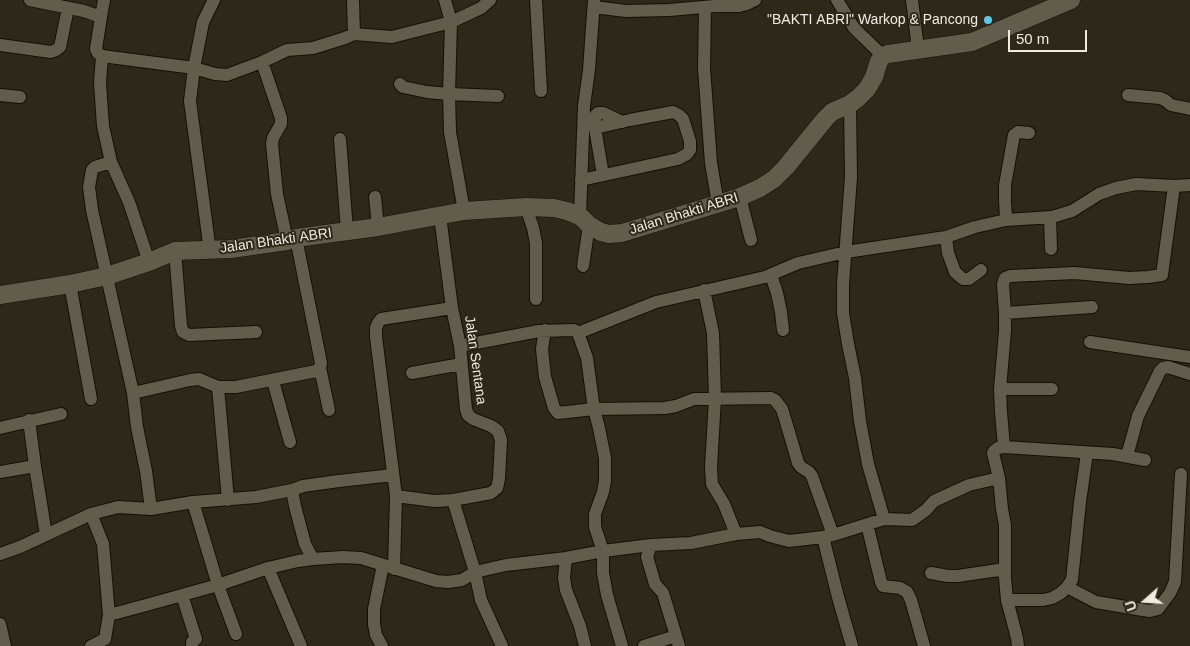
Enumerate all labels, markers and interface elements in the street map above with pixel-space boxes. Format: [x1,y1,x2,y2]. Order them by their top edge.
place label: "BAKTI ABRI" Warkop & Pancong [767,12,978,28]
marker: "BAKTI ABRI" Warkop & Pancong [982,14,994,26]
scale bar [1010,20,1089,52]
text: 50 m [1016,30,1049,47]
street label: Jalan Bhakti ABRI [628,189,740,239]
street label: Jalan Bhakti ABRI [219,225,333,257]
street label: Jalan Sentana [460,315,490,405]
north arrow [1120,576,1170,626]
text: U [1122,598,1140,613]

